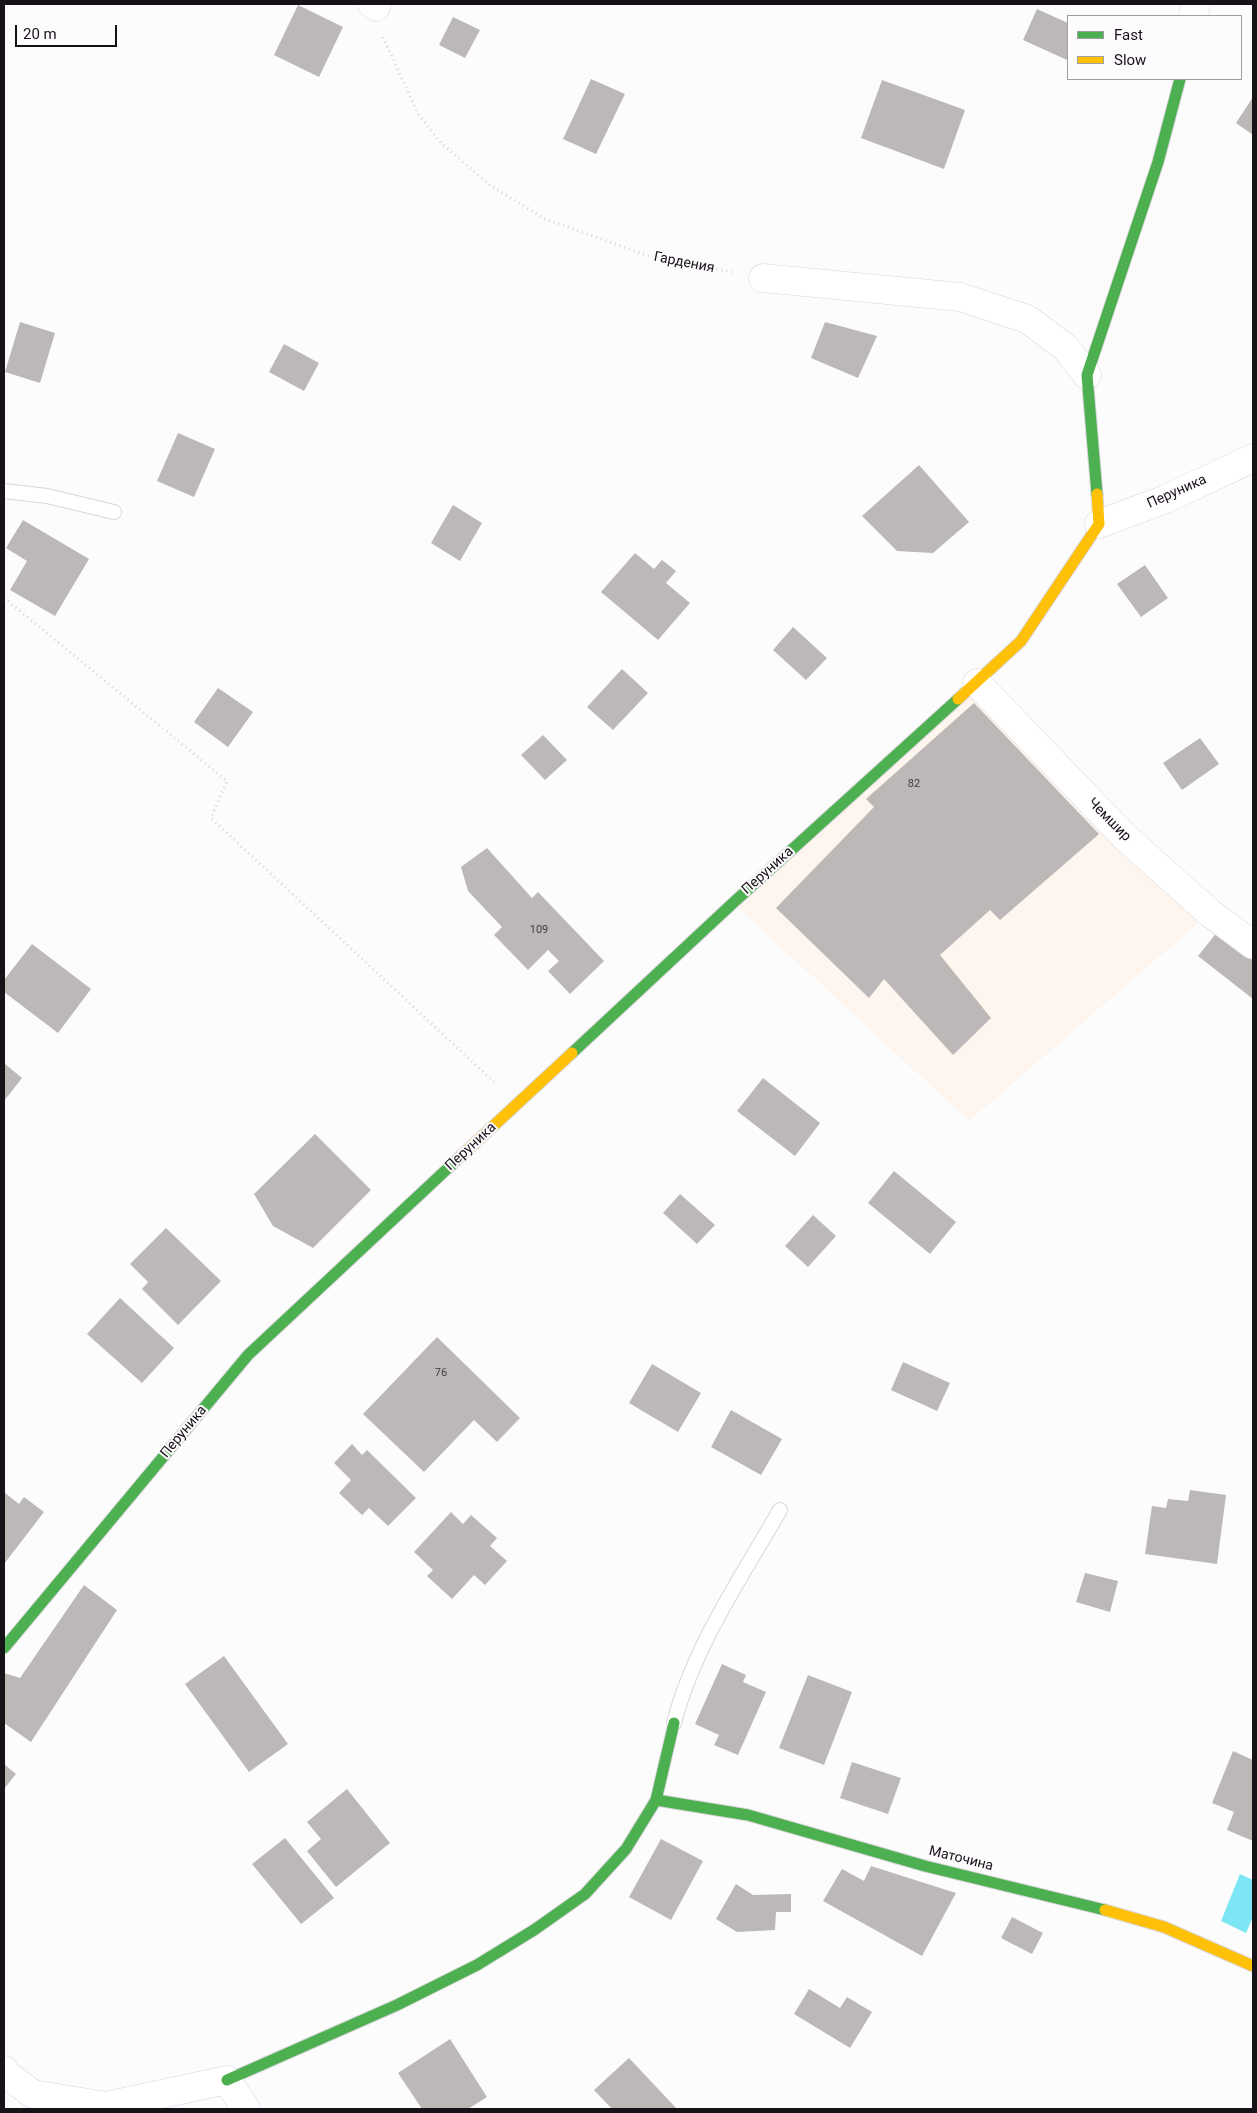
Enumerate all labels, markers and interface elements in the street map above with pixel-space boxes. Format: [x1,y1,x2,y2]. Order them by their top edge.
scale bar [18,15,120,47]
legend [1067,15,1242,80]
text: 20 m [23,25,57,43]
text: Fast [1114,26,1143,44]
text: Slow [1114,51,1146,69]
street label: Гардения [652,249,716,277]
street label: Перуника [1145,471,1209,513]
house number: 82 [908,777,920,791]
street label: Чемшир [1084,795,1134,845]
street label: Перуника [739,844,797,898]
house number: 109 [530,923,548,937]
street label: Перуника [442,1119,500,1175]
house number: 76 [435,1366,447,1380]
street label: Перуника [157,1402,211,1462]
street label: Маточина [927,1843,995,1875]

